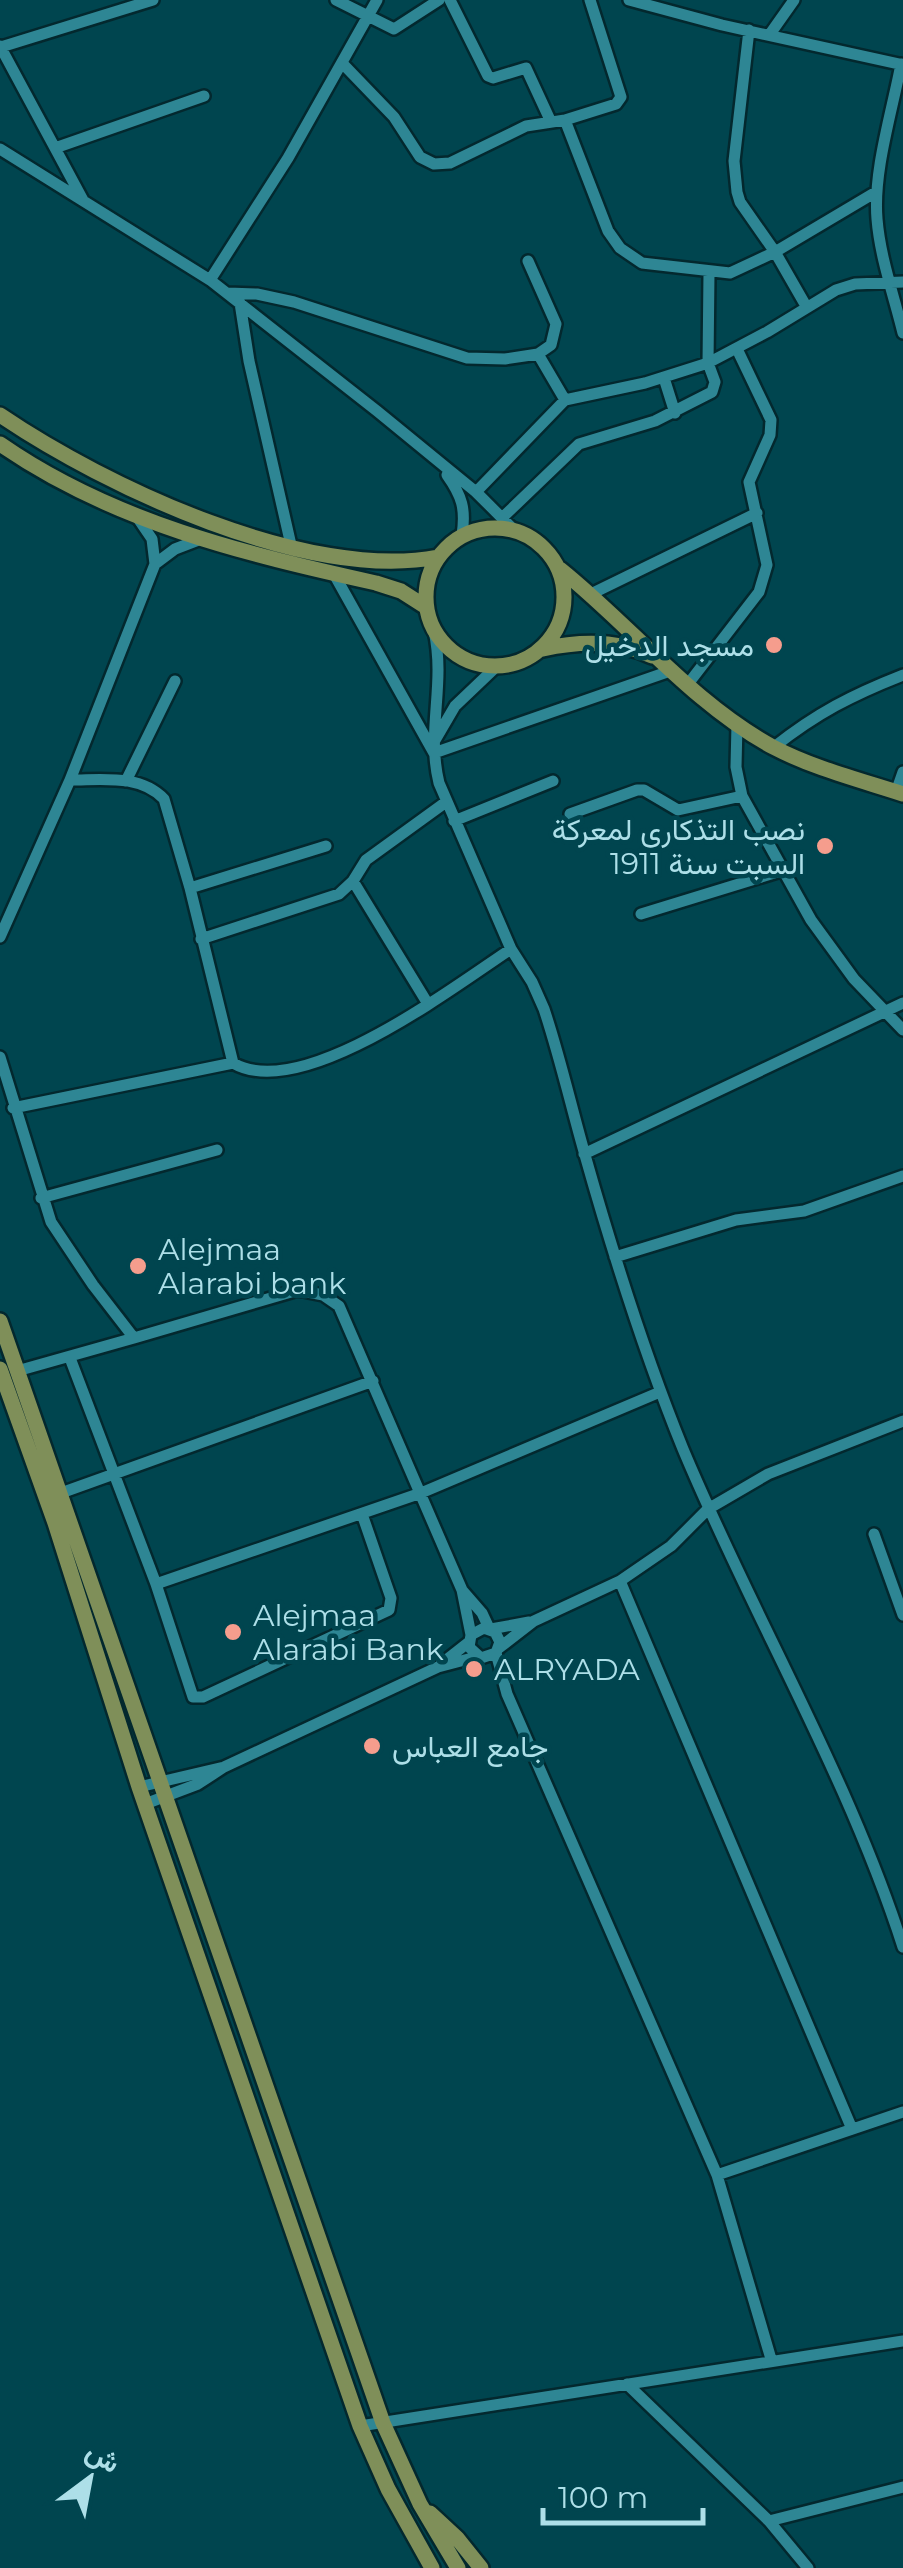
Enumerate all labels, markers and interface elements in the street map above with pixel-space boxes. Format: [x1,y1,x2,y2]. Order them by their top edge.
place label: مسجد الدخيل [585,627,754,664]
marker: مسجد الدخيل [763,634,785,656]
place label: نصب التذكاري لمعركة السبت سنة 1911 [552,811,805,882]
marker: نصب التذكاري لمعركة السبت سنة 1911 [814,835,836,857]
place label: Alejmaa Alarabi bank [158,1231,346,1302]
marker: Alejmaa Alarabi bank [127,1255,149,1277]
place label: Alejmaa Alarabi Bank [253,1597,444,1668]
marker: Alejmaa Alarabi Bank [222,1621,244,1643]
place label: ALRYADA [494,1651,640,1688]
marker: ALRYADA [463,1658,485,1680]
place label: جامع العباس [392,1728,548,1767]
marker: جامع العباس [361,1735,383,1757]
north arrow [40,2428,140,2528]
text: ش [80,2433,127,2480]
scale bar [543,2463,703,2525]
text: 100 m [558,2479,648,2516]

